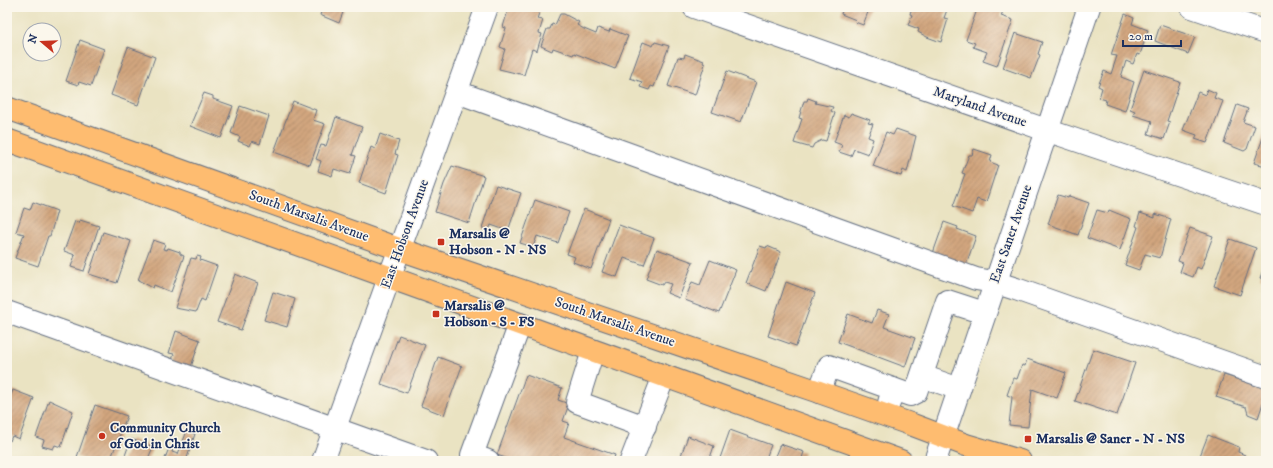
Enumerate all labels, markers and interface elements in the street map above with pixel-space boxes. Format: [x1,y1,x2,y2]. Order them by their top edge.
north arrow [22,22,62,62]
scale bar [1123,22,1181,48]
text: 20 m [1129,29,1153,44]
text: N [25,33,42,46]
street label: Maryland Avenue [931,83,1030,132]
street label: East Hobson Avenue [377,177,433,291]
street label: East Saner Avenue [986,182,1036,286]
street label: South Marsalis Avenue [247,186,372,246]
place label: Marsalis @ Hobson - N - NS [449,225,546,259]
marker: Marsalis @ Hobson - N - NS [436,237,446,247]
street label: South Marsalis Avenue [552,293,678,351]
place label: Marsalis @ Hobson - S - FS [444,297,534,331]
marker: Marsalis @ Hobson - S - FS [431,309,441,319]
place label: Community Church of God in Christ [110,419,221,453]
place label: Marsalis @ Saner - N - NS [1036,430,1185,448]
marker: Community Church of God in Christ [97,431,107,441]
marker: Marsalis @ Saner - N - NS [1023,434,1033,444]

